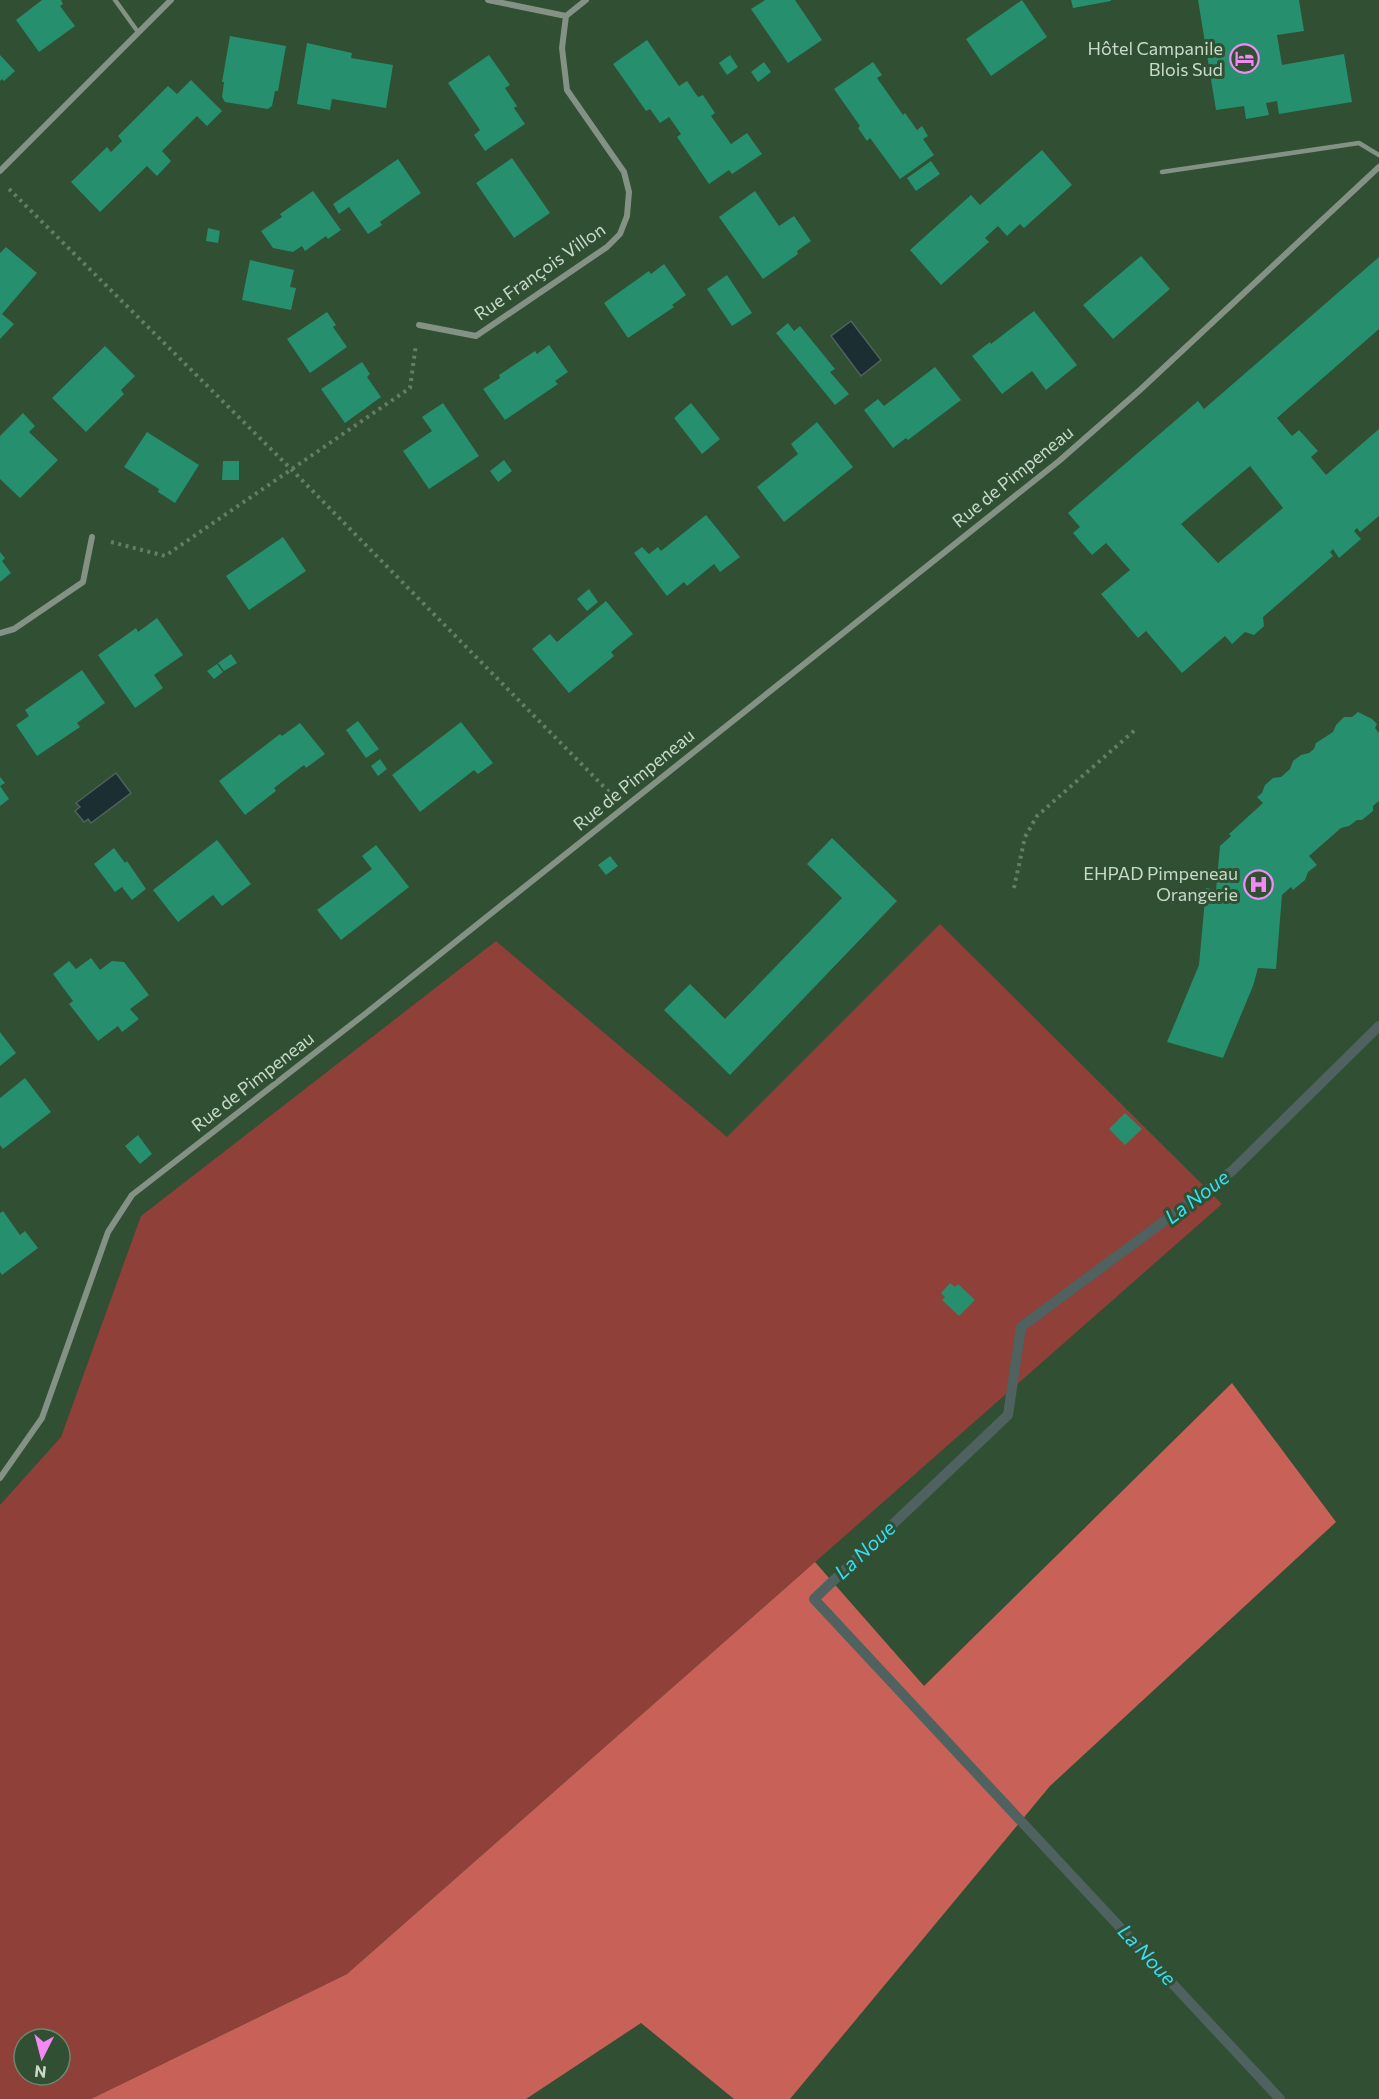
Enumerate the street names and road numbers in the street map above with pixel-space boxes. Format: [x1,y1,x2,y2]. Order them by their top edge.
street label: Rue François Villon [470,218,609,325]
street label: Rue de Pimpeneau [947,421,1077,532]
street label: Rue de Pimpeneau [568,724,698,835]
street label: Rue de Pimpeneau [187,1027,318,1136]

